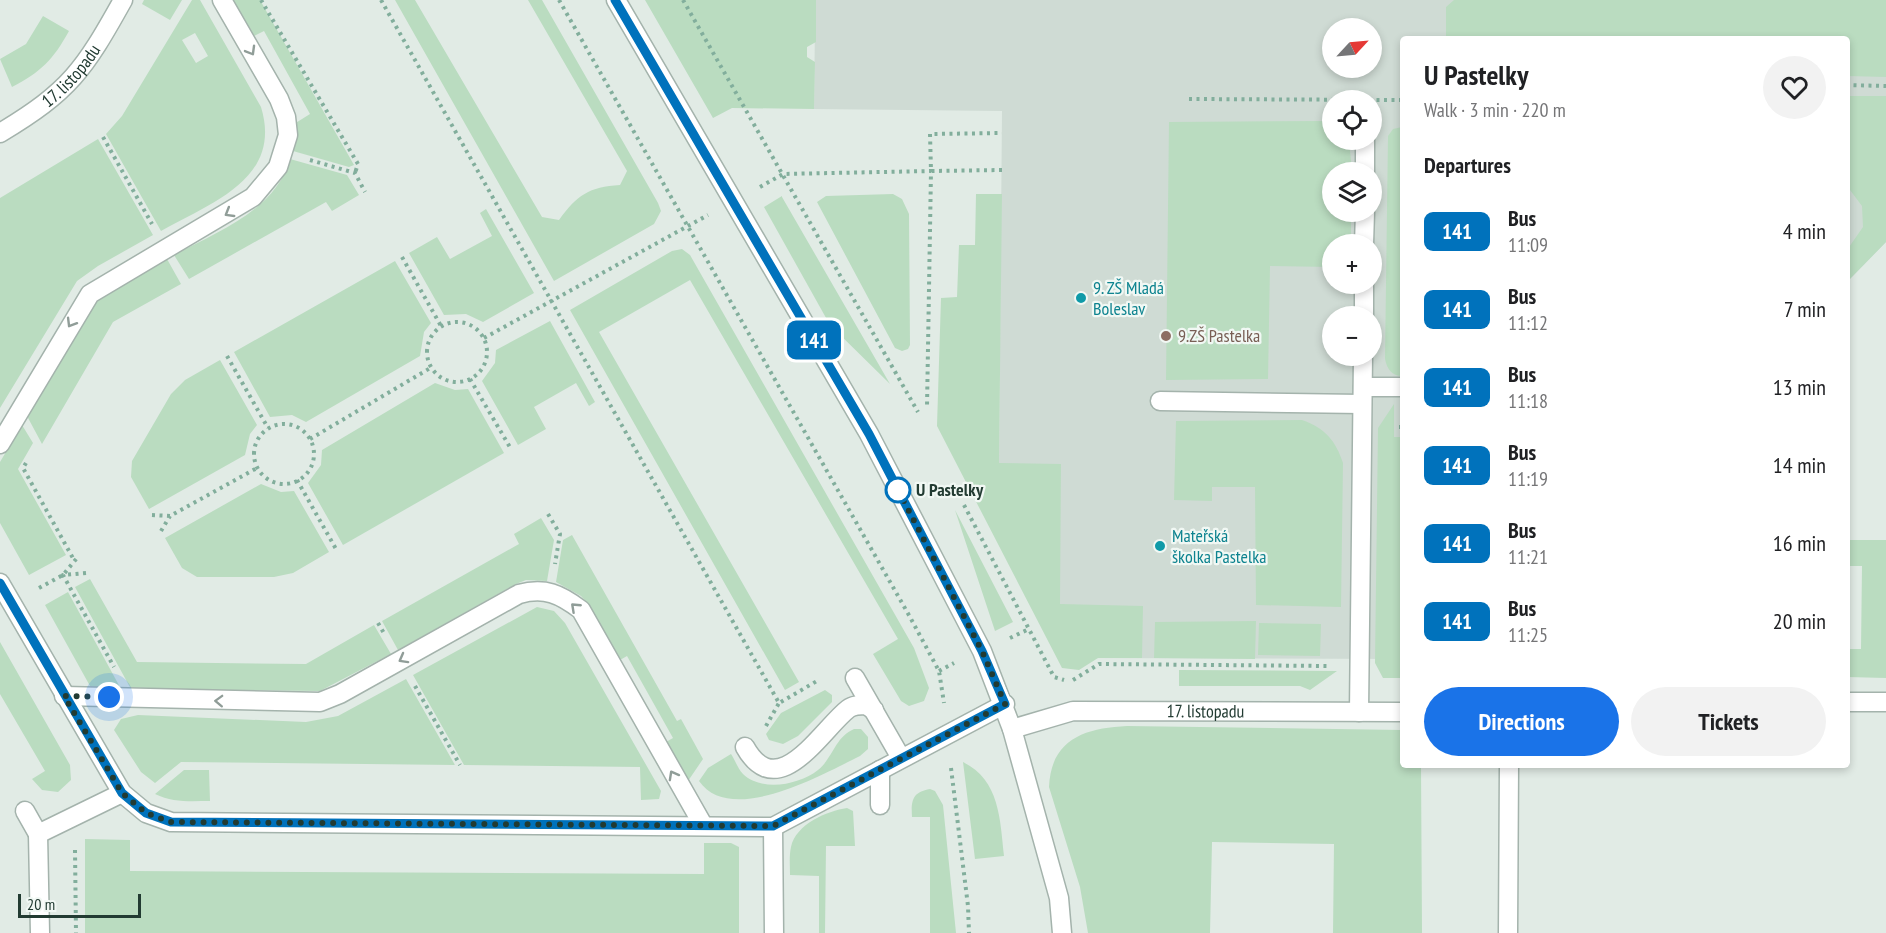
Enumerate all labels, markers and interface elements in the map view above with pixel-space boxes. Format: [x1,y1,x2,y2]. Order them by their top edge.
north arrow [1322,18,1382,78]
map controls [1322,18,1382,366]
street label: 17. listopadu [37,40,105,112]
one-way arrow [244,45,256,55]
text: U Pastelky [1424,56,1528,93]
button: heart [1763,56,1826,119]
button: locate [1322,90,1382,150]
text: Walk · 3 min · 220 m [1424,97,1566,123]
text: Departures [1424,151,1511,179]
button: layers [1322,162,1382,222]
text: Bus [1508,204,1536,232]
one-way arrow [225,206,235,217]
text: 4 min [1783,217,1826,245]
text: 141 [1442,218,1472,245]
text: 11:09 [1508,232,1548,258]
button: + [1322,234,1382,294]
place label: 9. ZŠ Mladá Boleslav [1093,276,1164,320]
text: Bus [1508,282,1536,310]
marker: 9. ZŠ Mladá Boleslav [1074,291,1088,305]
text: 7 min [1784,295,1826,323]
text: 141 [1442,296,1472,323]
button: − [1322,306,1382,366]
text: 11:12 [1508,310,1548,336]
one-way arrow [67,317,79,327]
line badge: 141 [780,320,848,360]
place label: 9.ZŠ Pastelka [1178,324,1260,347]
text: 141 [799,327,829,354]
marker: 9.ZŠ Pastelka [1159,329,1173,343]
text: Bus [1508,360,1536,388]
text: 13 min [1773,373,1826,401]
text: 141 [1442,374,1472,401]
text: 11:18 [1508,388,1548,414]
text: Bus [1508,438,1536,466]
text: 14 min [1773,451,1826,479]
text: 141 [1442,452,1472,479]
text: 11:19 [1508,466,1548,492]
marker: U Pastelky [885,477,911,503]
place label: U Pastelky [916,478,984,501]
text: Bus [1508,516,1536,544]
place label: Mateřská školka Pastelka [1172,524,1266,568]
text: 16 min [1773,529,1826,557]
text: 141 [1442,530,1472,557]
marker: Mateřská školka Pastelka [1153,539,1167,553]
text: 11:21 [1508,544,1548,570]
text: Bus [1508,594,1536,622]
one-way arrow [572,603,582,614]
text: 20 min [1773,607,1826,635]
text: 141 [1442,608,1472,635]
text: 11:25 [1508,622,1548,648]
one-way arrow [399,652,409,663]
your location [94,682,124,712]
button: Directions [1424,687,1619,756]
button: Tickets [1631,687,1826,756]
one-way arrow [214,694,223,707]
street label: 17. listopadu [1166,699,1244,723]
one-way arrow [669,771,680,781]
scale bar [18,891,141,918]
text: 20 m [27,894,55,914]

